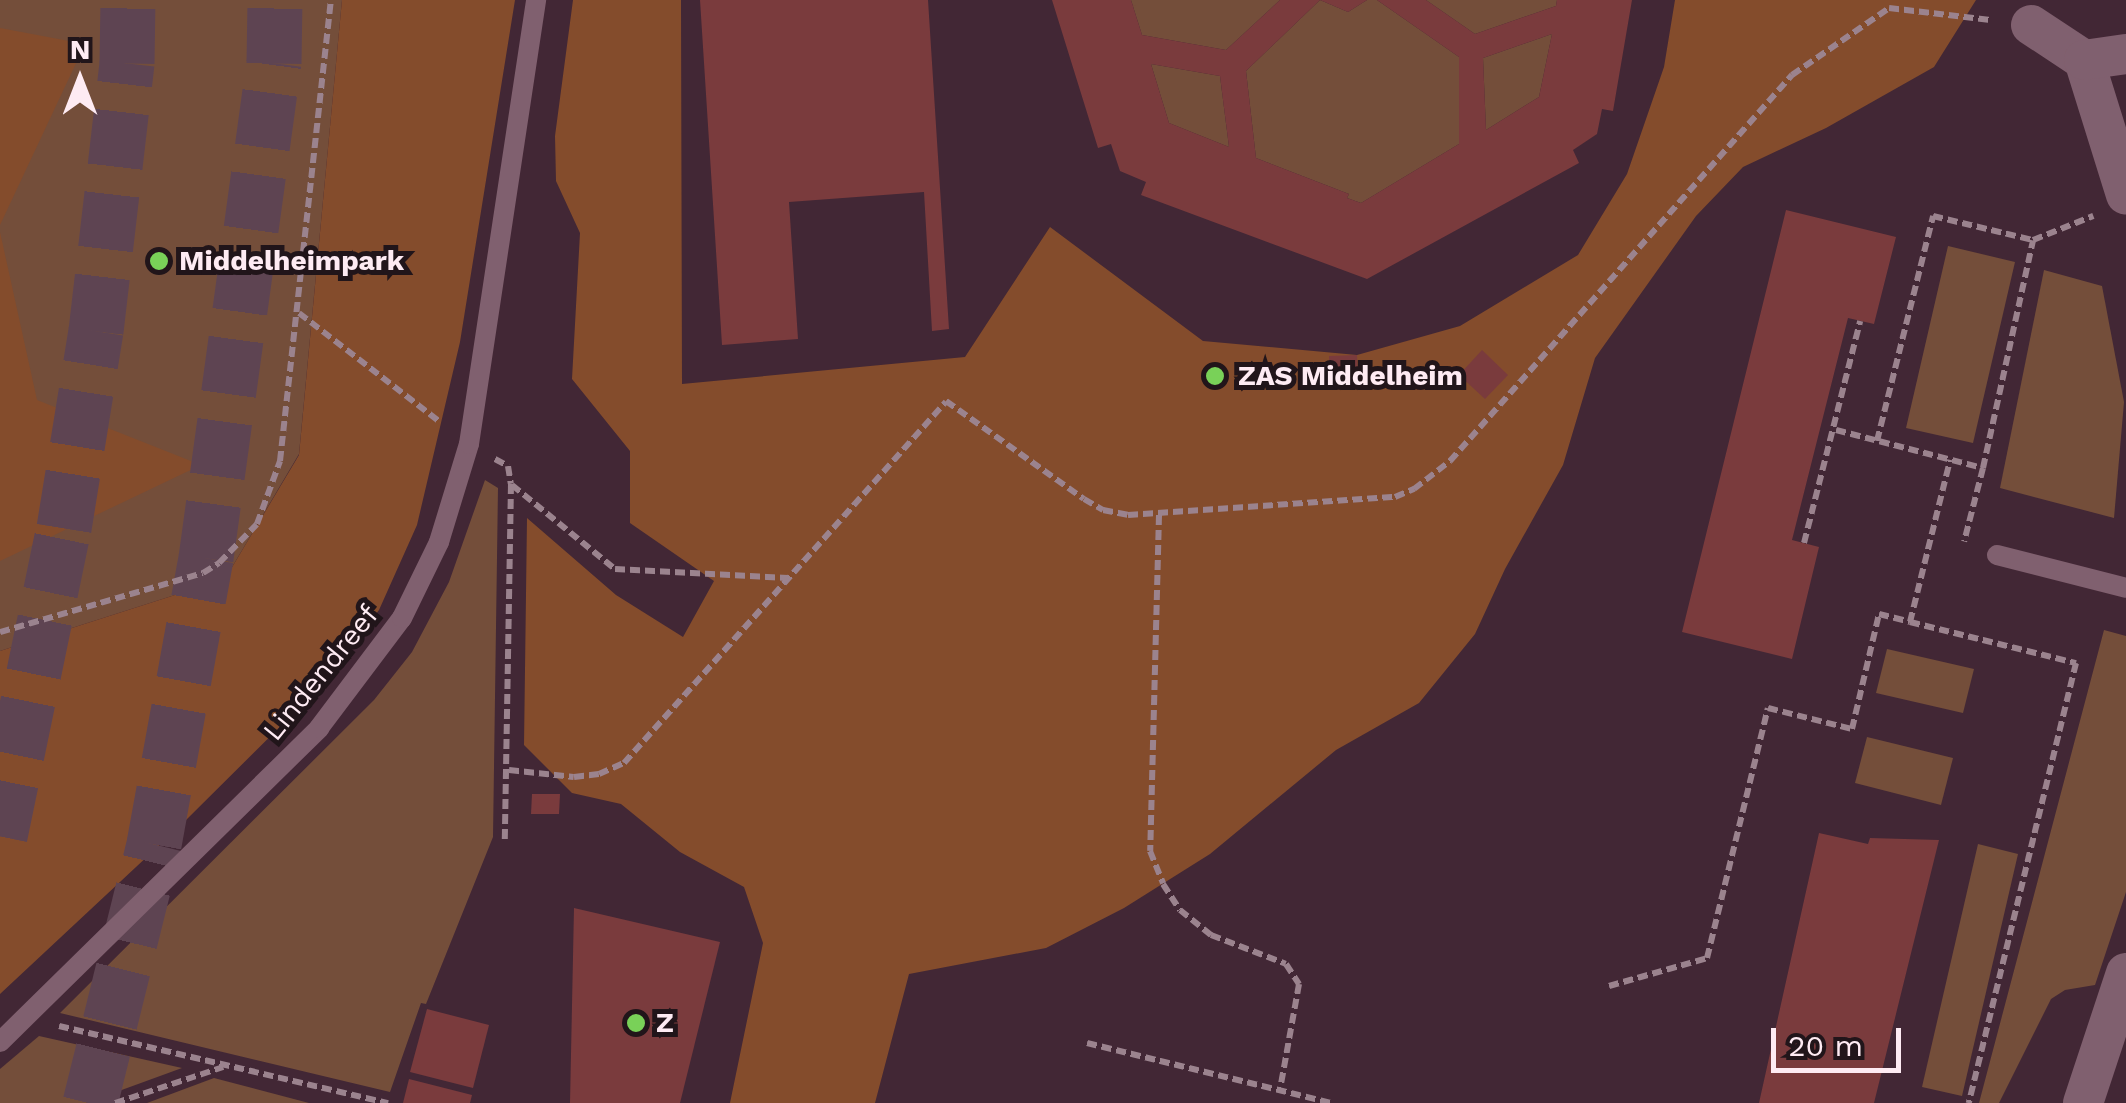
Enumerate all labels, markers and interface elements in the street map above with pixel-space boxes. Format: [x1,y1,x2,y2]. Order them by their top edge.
north arrow [30,30,130,130]
text: N [70,33,90,66]
place label: Middelheimpark [179,244,404,278]
marker: Middelheimpark [148,250,170,272]
place label: ZAS Middelheim [1238,359,1463,393]
marker: ZAS Middelheim [1202,363,1228,389]
street label: Lindendreef [256,599,386,747]
place label: Z [656,1006,674,1040]
scale bar [1776,1008,1906,1070]
marker: Z [625,1012,647,1034]
text: 20 m [1788,1028,1863,1063]

